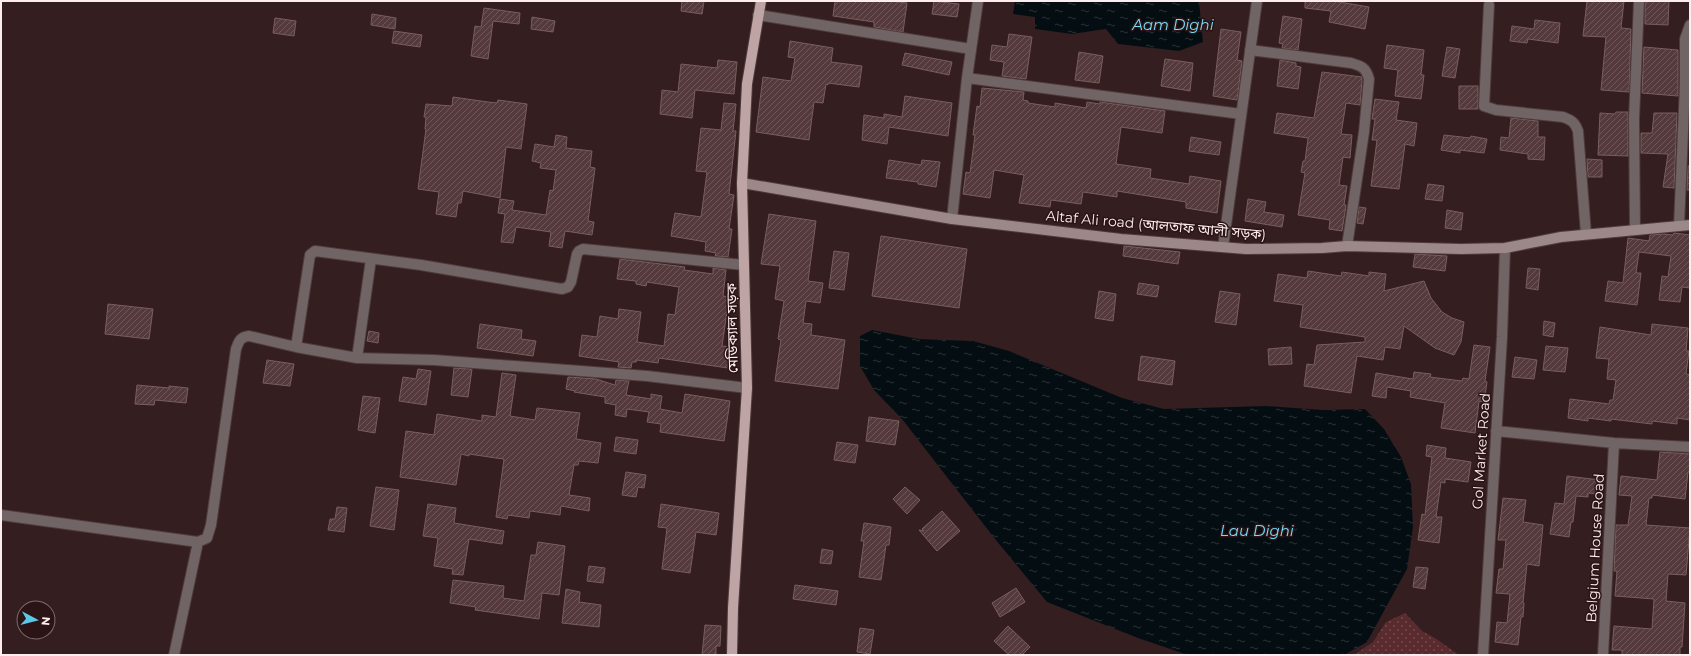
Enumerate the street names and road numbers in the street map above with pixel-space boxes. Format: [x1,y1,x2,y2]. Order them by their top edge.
street label: Altaf Ali road (আলতাফ আলী সড়ক) [1045,206,1267,244]
street label: মেডিক্যাল সড়ক [722,282,742,373]
street label: Gol Market Road [1468,392,1494,510]
street label: Belgium House Road [1582,473,1608,623]

